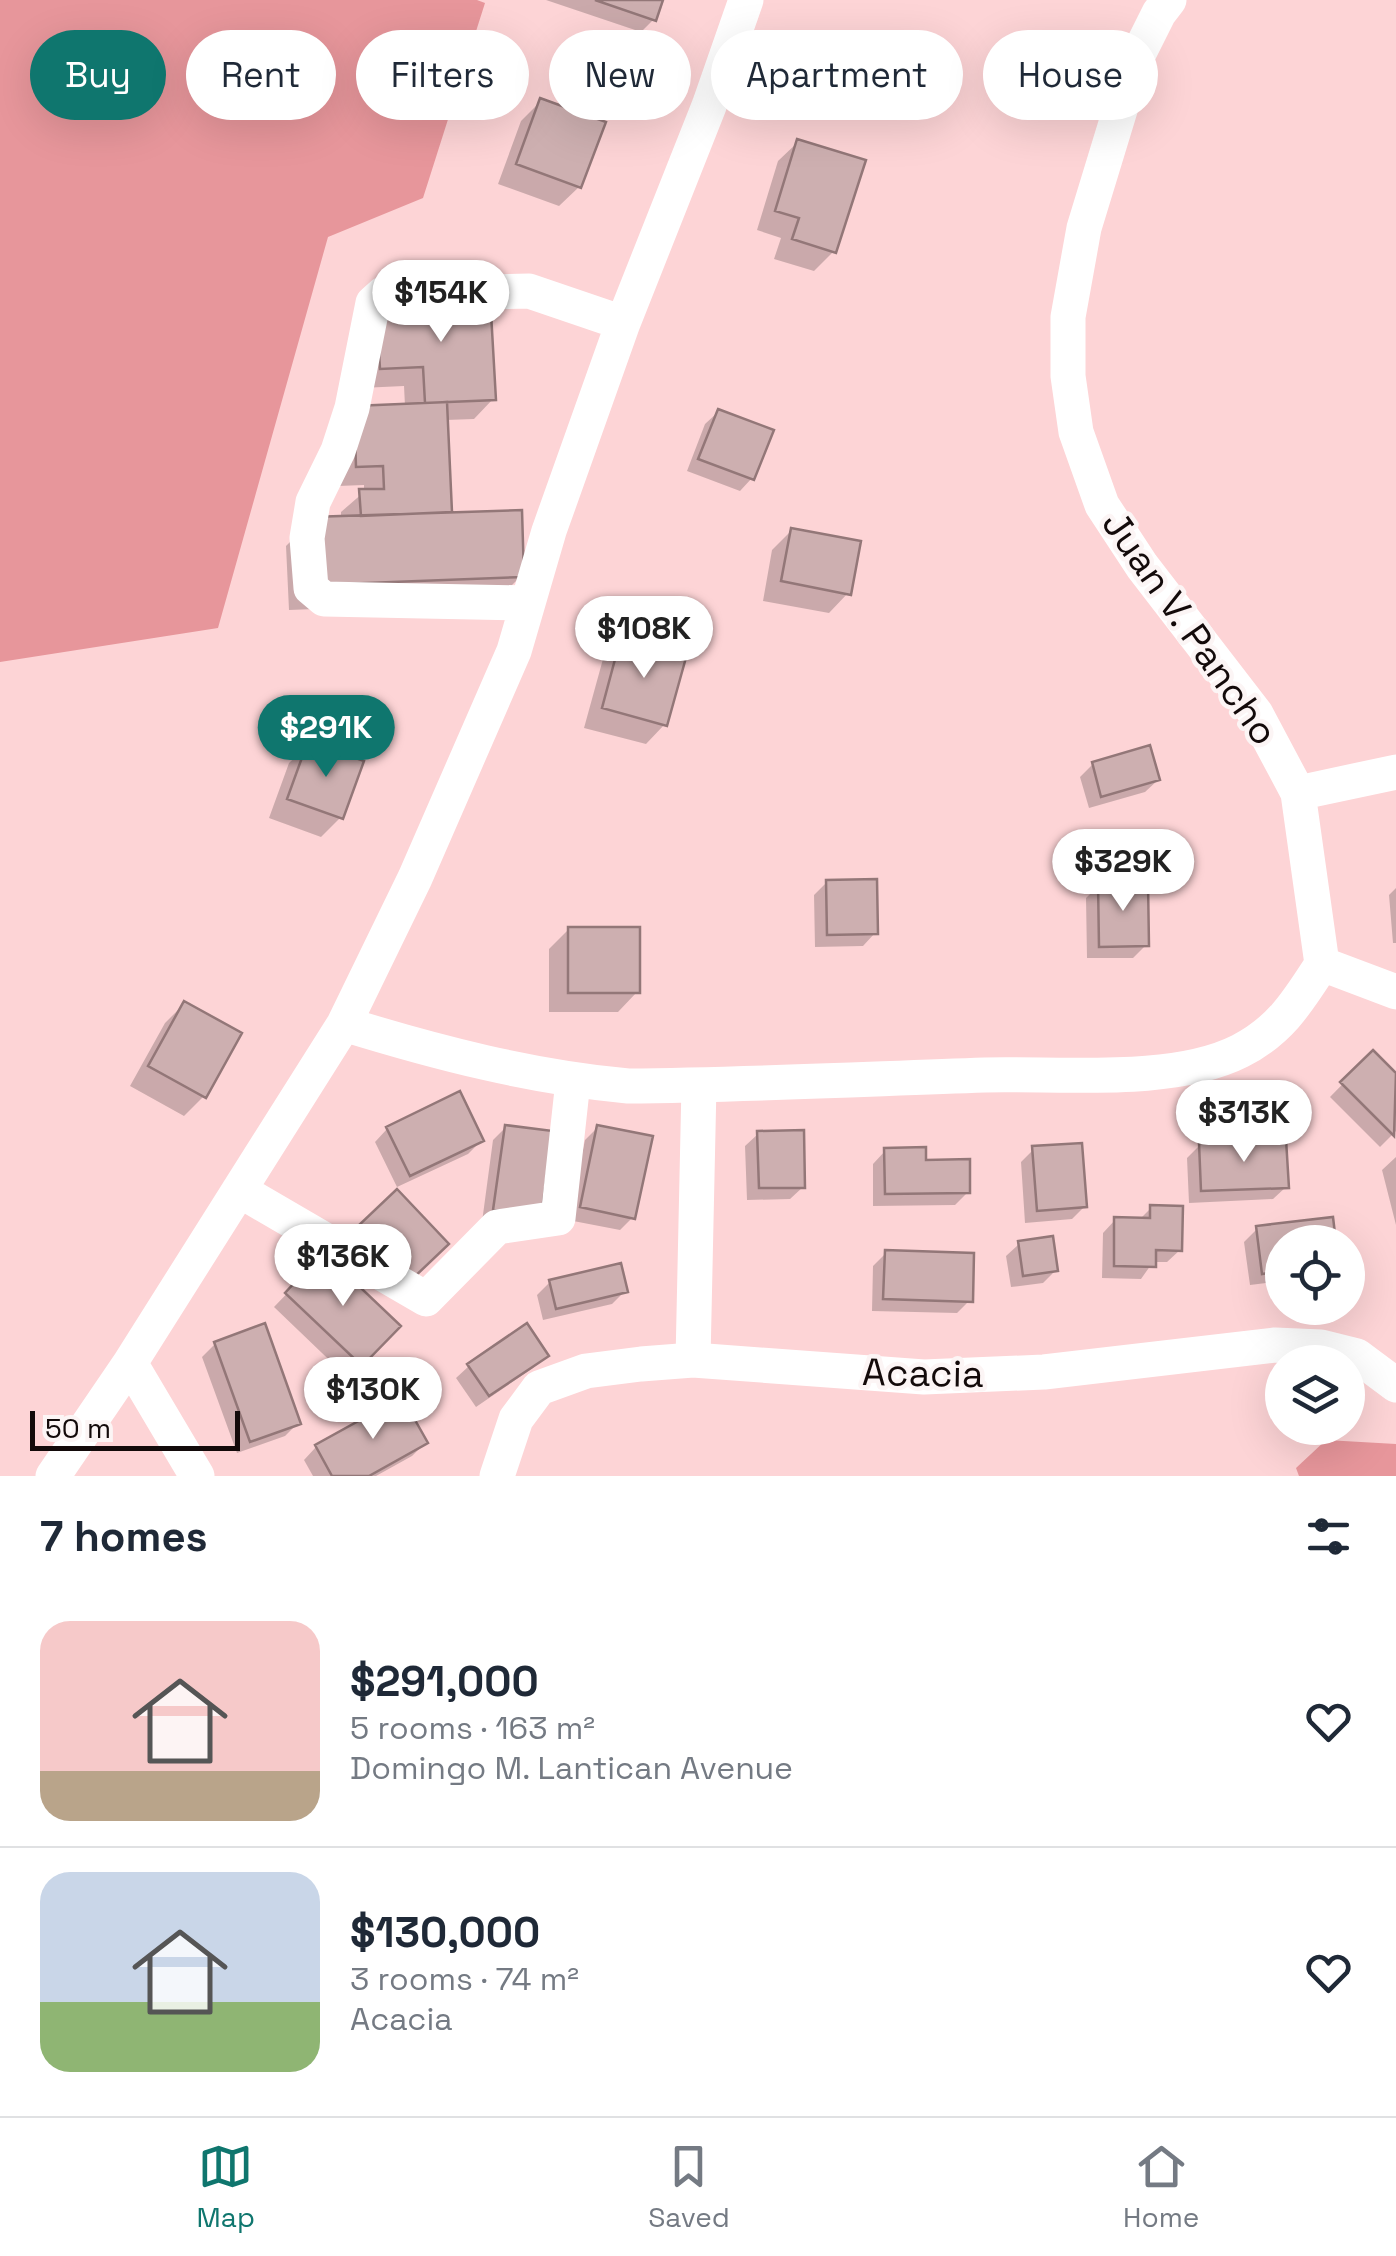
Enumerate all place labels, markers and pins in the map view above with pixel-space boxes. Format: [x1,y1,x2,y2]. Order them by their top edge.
pin: $154K [371,260,511,345]
pin: $108K [574,596,714,681]
pin: $291K [256,695,396,780]
pin: $329K [1053,829,1193,914]
pin: $313K [1174,1080,1314,1165]
pin: $136K [273,1224,413,1309]
pin: $130K [303,1357,443,1442]

